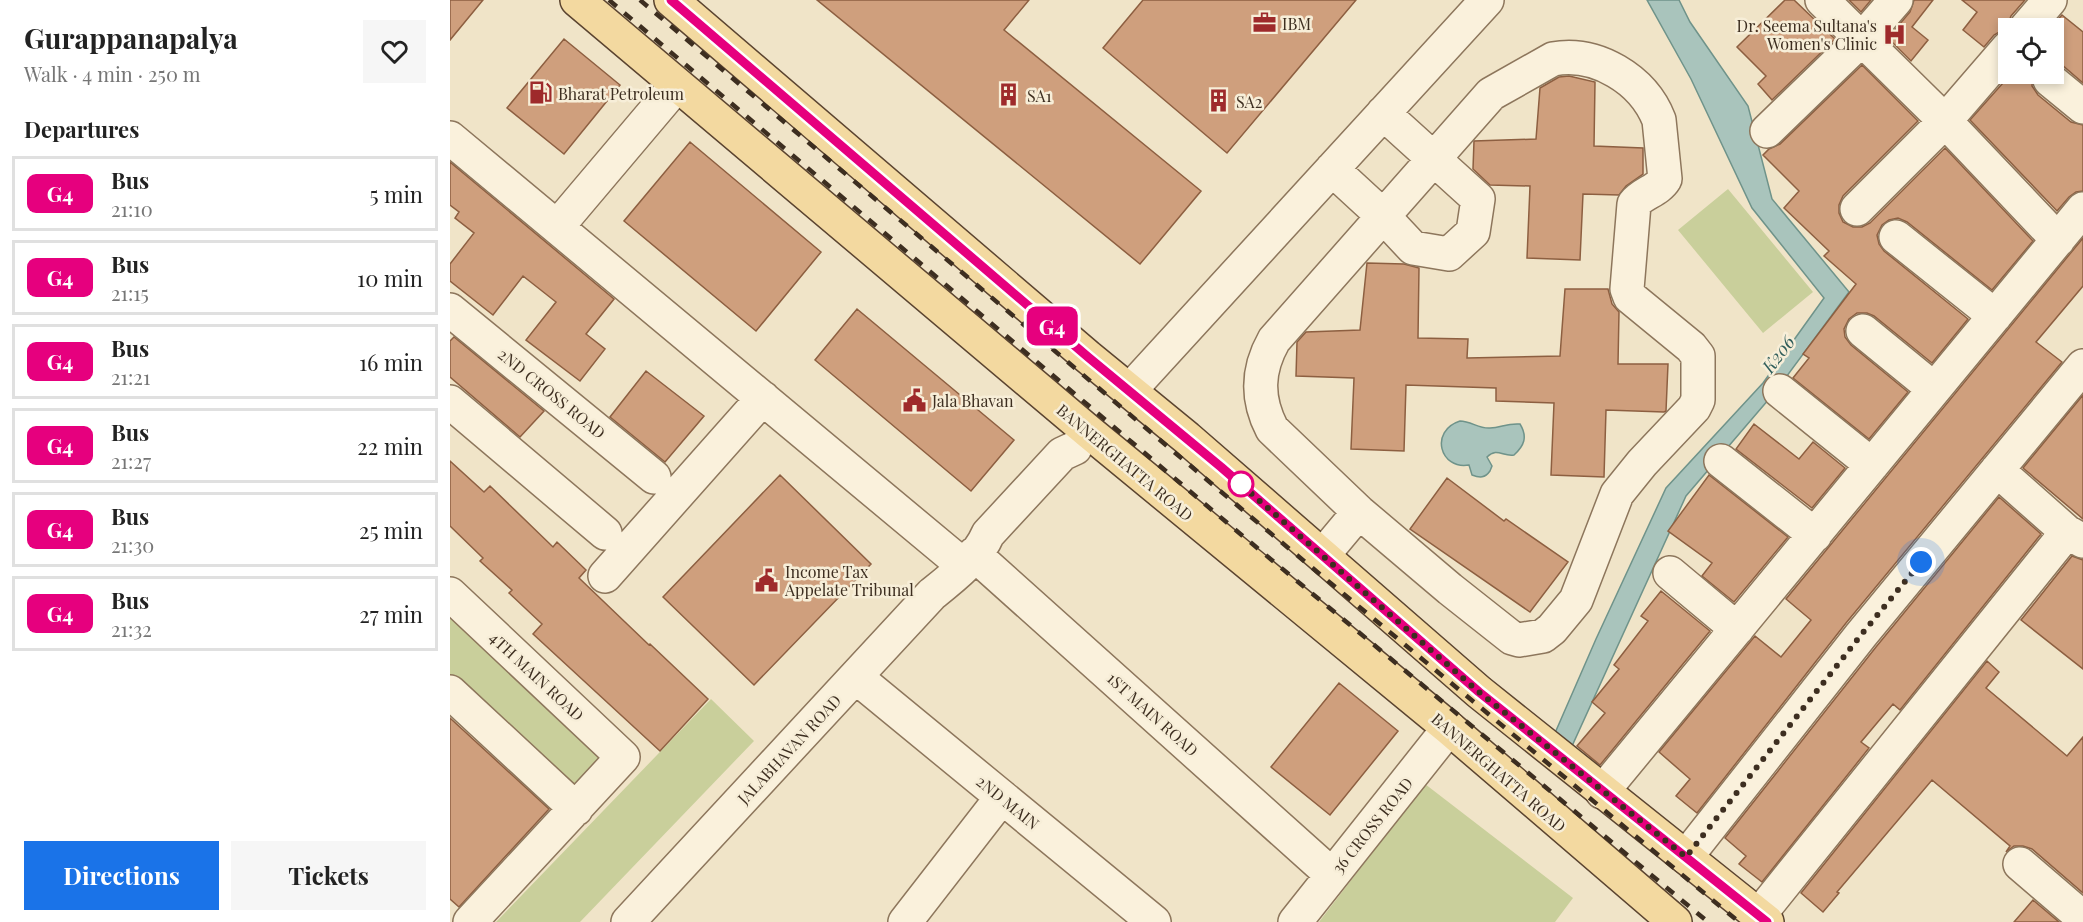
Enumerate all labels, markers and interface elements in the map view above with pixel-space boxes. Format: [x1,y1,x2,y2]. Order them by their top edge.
office icon: IBM [1251,10,1277,36]
place label: IBM [1282,13,1311,34]
place label: Dr. Seema Sultana's Women's Clinic [1737,15,1877,54]
map controls [1998,18,2064,84]
button: locate [1998,18,2064,84]
text: Gurappanapalya [24,19,238,56]
button: heart [363,20,426,83]
hospital icon: Dr. Seema Sultana's Women's Clinic [1882,21,1908,47]
text: Walk · 4 min · 250 m [24,60,201,87]
fuel station icon: Bharat Petroleum [527,80,553,106]
building icon: SA1 [996,82,1022,108]
place label: Bharat Petroleum [558,83,684,104]
place label: SA1 [1027,85,1052,106]
building icon: SA2 [1205,88,1231,114]
place label: SA2 [1236,91,1262,112]
text: Departures [24,114,139,144]
text: Bus [111,165,149,195]
text: G4 [47,179,73,207]
text: 5 min [370,179,423,209]
text: 21:10 [111,195,153,222]
text: Bus [111,249,149,279]
text: G4 [47,263,73,291]
text: 10 min [357,263,423,293]
text: 21:15 [111,279,149,306]
line badge: G4 [1025,306,1079,346]
text: G4 [1039,312,1065,340]
water label: K206 [1756,330,1800,378]
text: Bus [111,333,149,363]
street label: 2ND CROSS ROAD [494,343,610,443]
text: G4 [47,347,73,375]
text: 16 min [359,347,423,377]
text: 21:21 [111,363,150,390]
public building icon: Jala Bhavan [901,387,927,413]
place label: Jala Bhavan [931,390,1014,411]
street label: BANNERGHATTA ROAD [1053,399,1197,525]
text: Bus [111,417,149,447]
text: G4 [47,431,73,459]
text: 22 min [357,431,423,461]
text: 21:27 [111,447,151,474]
unlabelled marker [1228,471,1254,497]
text: Bus [111,501,149,531]
text: G4 [47,515,73,543]
text: 25 min [359,515,423,545]
text: 21:30 [111,531,154,558]
your location [1906,547,1936,577]
place label: Income Tax Appelate Tribunal [784,561,914,600]
public building icon: Income Tax Appelate Tribunal [754,567,780,593]
text: Bus [111,585,149,615]
text: G4 [47,599,73,627]
text: 27 min [359,599,423,629]
text: 21:32 [111,615,152,642]
street label: 4TH MAIN ROAD [485,627,589,725]
street label: 1ST MAIN ROAD [1103,667,1203,761]
street label: JALABHAVAN ROAD [732,690,845,809]
street label: BANNERGHATTA ROAD [1427,708,1571,836]
street label: 2ND MAIN [972,770,1044,834]
street label: 36 CROSS ROAD [1327,773,1417,877]
button: Directions [24,841,219,910]
button: Tickets [231,841,426,910]

